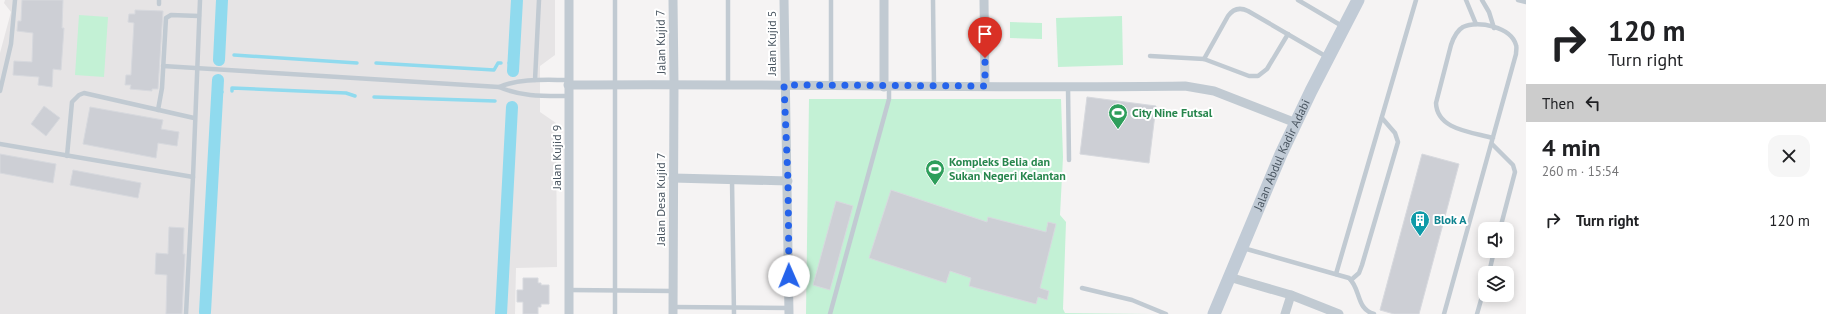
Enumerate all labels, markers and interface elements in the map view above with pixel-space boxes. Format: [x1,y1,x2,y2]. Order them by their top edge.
street label: Jalan Kujid 7 [652,10,669,76]
street label: Jalan Kujid 5 [764,11,779,76]
text: 120 m [1608,12,1685,49]
icon: right [1542,16,1594,68]
pin [968,17,1002,58]
icon: arrive [974,23,996,45]
text: Turn right [1608,48,1683,71]
icon: left [1582,92,1604,114]
text: Then [1542,94,1574,113]
street label: Jalan Abdul Kadir Adabi [1250,97,1313,213]
sports icon: City Nine Futsal [1107,102,1129,130]
place label: City Nine Futsal [1132,105,1213,120]
street label: Jalan Kujid 9 [549,125,564,190]
text: 4 min [1542,132,1601,163]
button: close [1768,135,1810,177]
street label: Jalan Desa Kujid 7 [653,153,668,246]
place label: Kompleks Belia dan Sukan Negeri Kelantan [949,154,1066,183]
sports icon: Kompleks Belia dan Sukan Negeri Kelantan [924,158,946,186]
text: 260 m · 15:54 [1542,163,1619,180]
building icon: Blok A [1409,209,1431,237]
icon: right [1542,209,1564,231]
text: Turn right [1576,211,1639,230]
text: 120 m [1769,211,1810,230]
place label: Blok A [1434,212,1467,227]
map controls [1478,222,1514,302]
button: sound [1478,222,1514,258]
position arrow [768,255,810,297]
button: layers [1478,266,1514,302]

